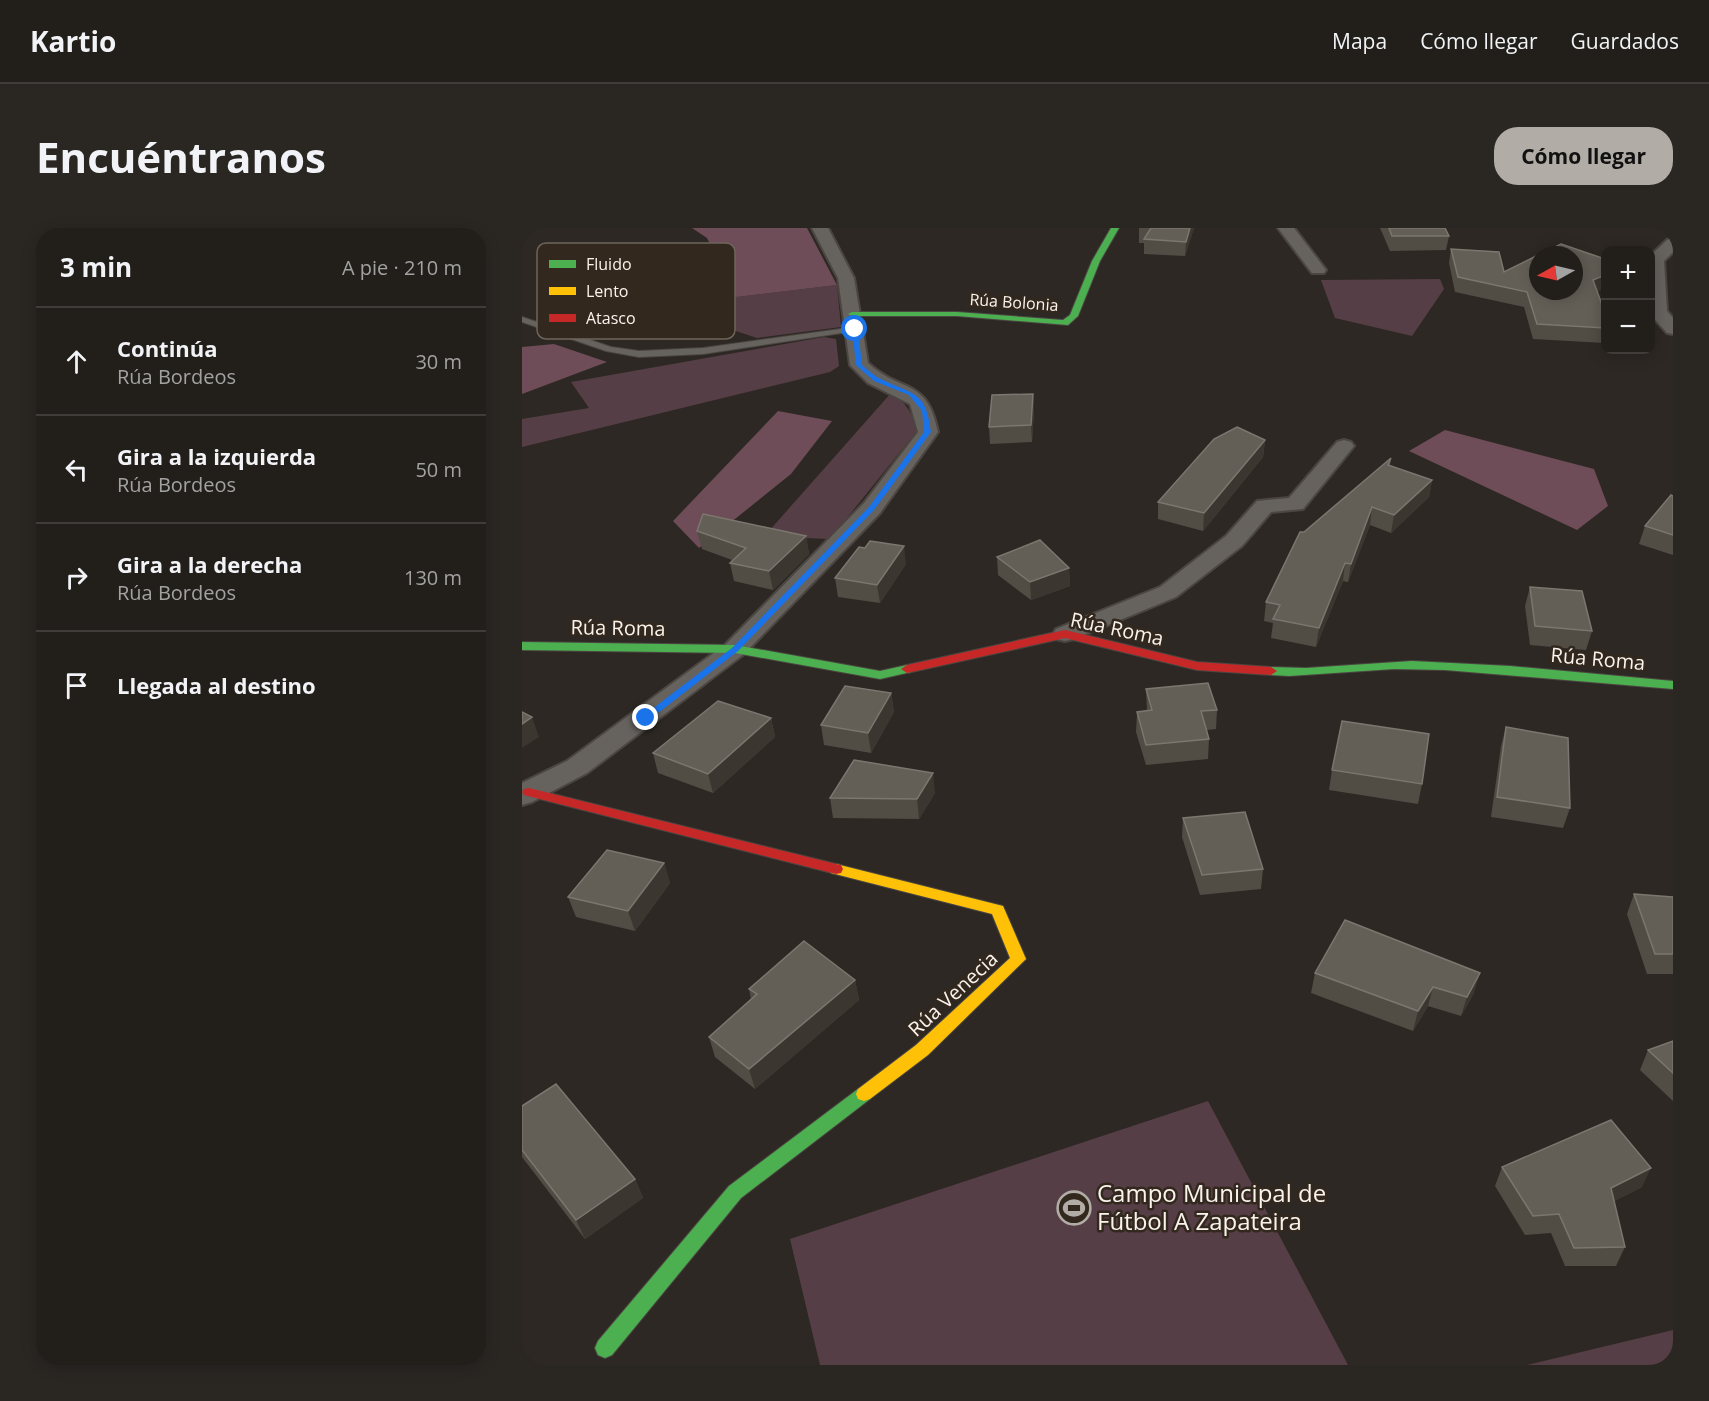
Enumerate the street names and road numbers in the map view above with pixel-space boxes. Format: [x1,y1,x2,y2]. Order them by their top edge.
street label: Rúa Bolonia [969,288,1059,316]
street label: Rúa Roma [1068,605,1166,652]
street label: Rúa Roma [570,613,666,642]
street label: Rúa Roma [1550,641,1647,676]
street label: Rúa Venecia [902,945,1003,1042]

